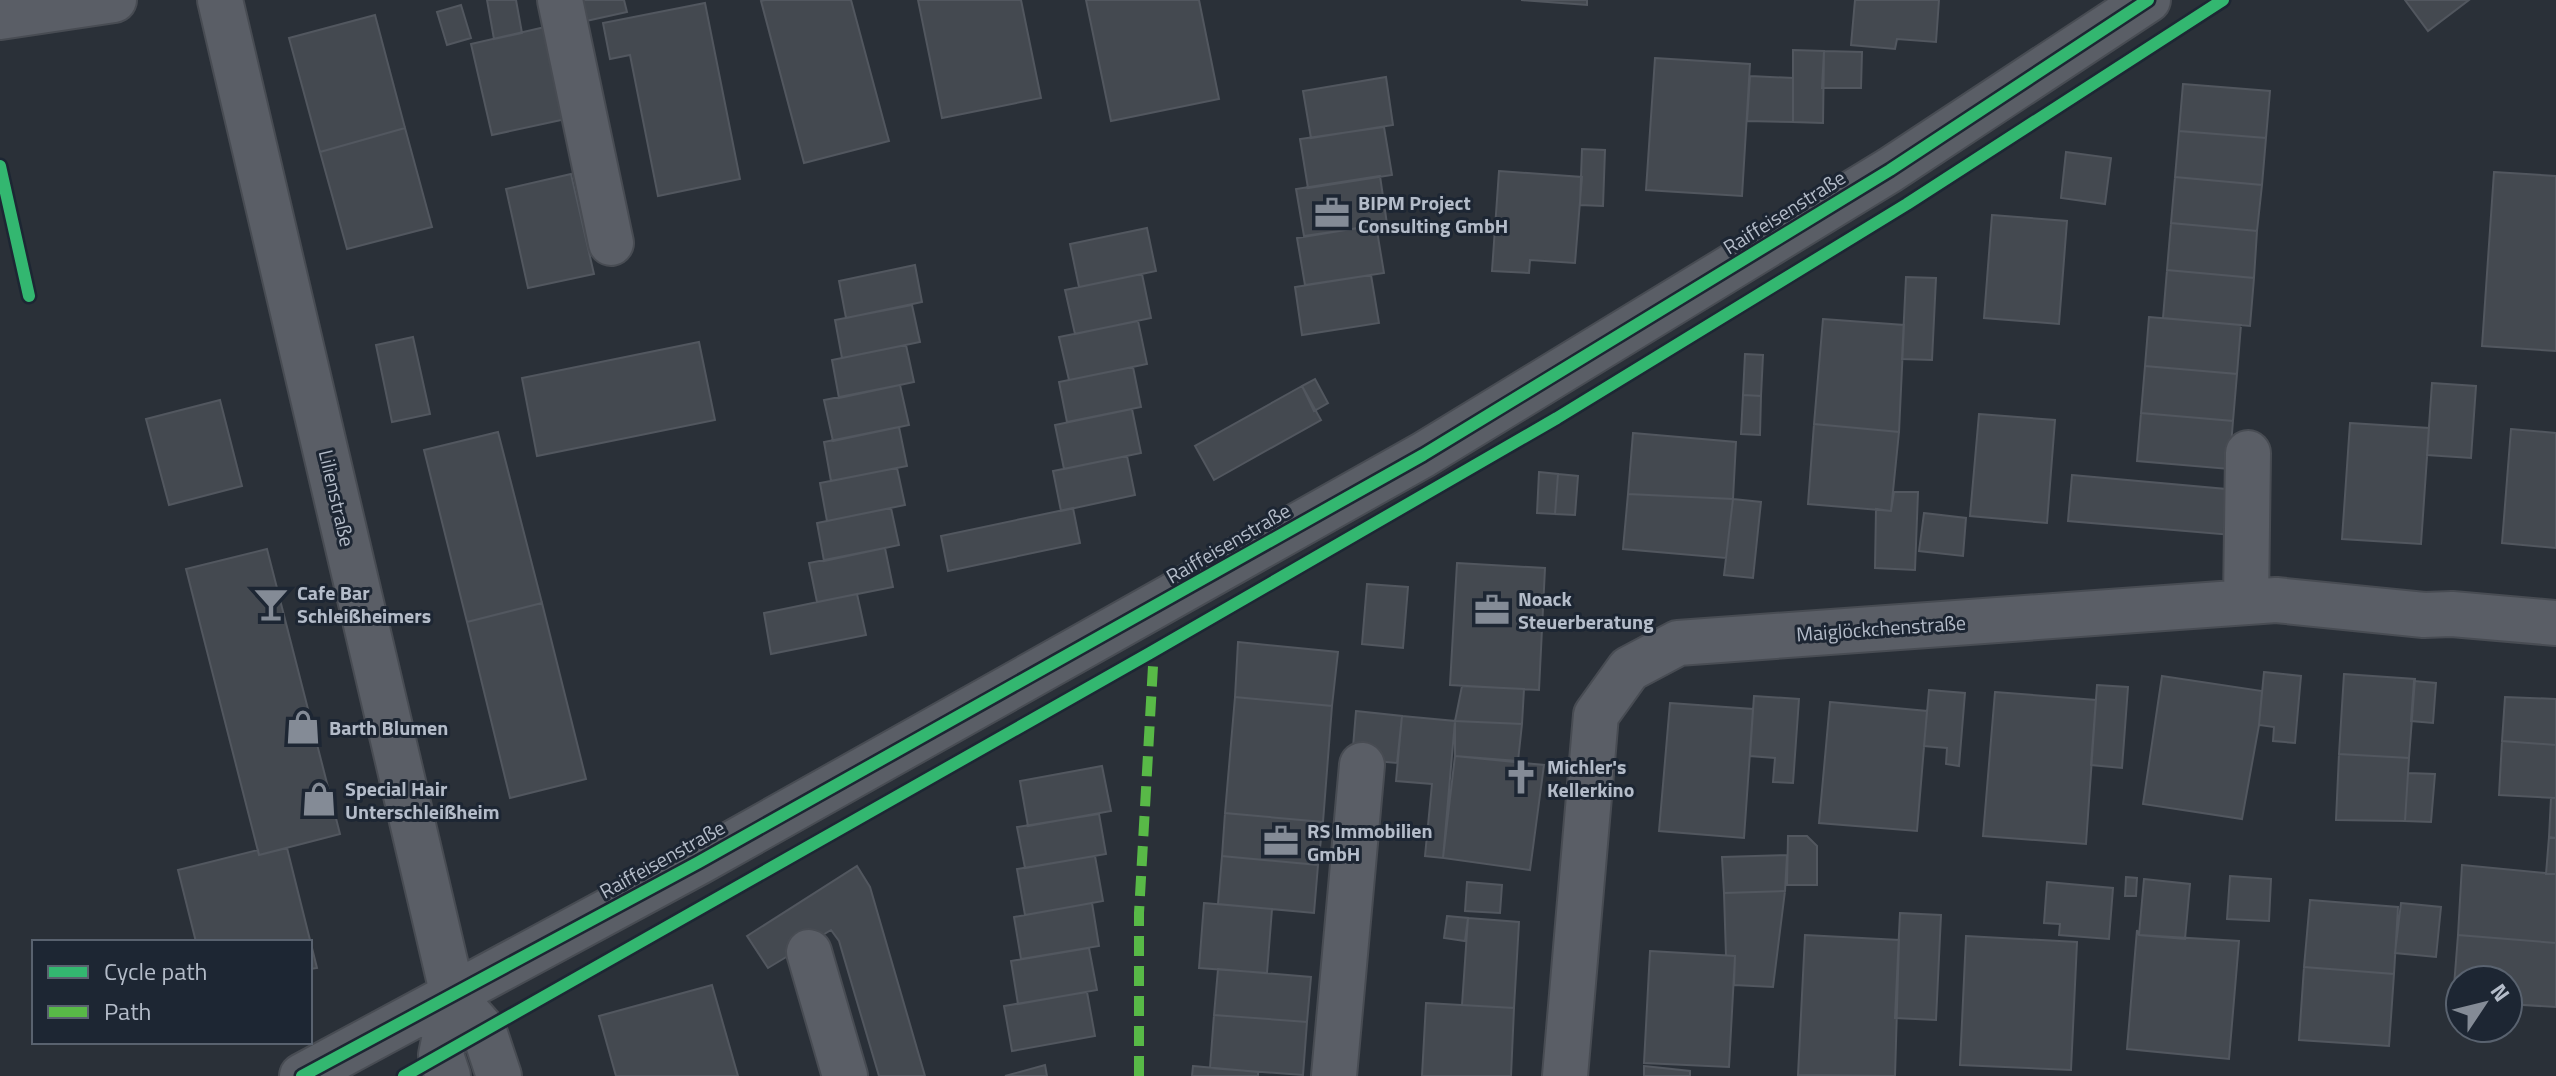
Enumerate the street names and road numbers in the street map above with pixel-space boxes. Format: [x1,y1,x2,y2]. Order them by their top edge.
street label: Raiffeisenstraße [1717,162,1851,262]
street label: Lilienstraße [311,446,363,550]
street label: Raiffeisenstraße [1160,495,1296,591]
street label: Maiglöckchenstraße [1795,607,1967,649]
street label: Raiffeisenstraße [594,812,730,906]

